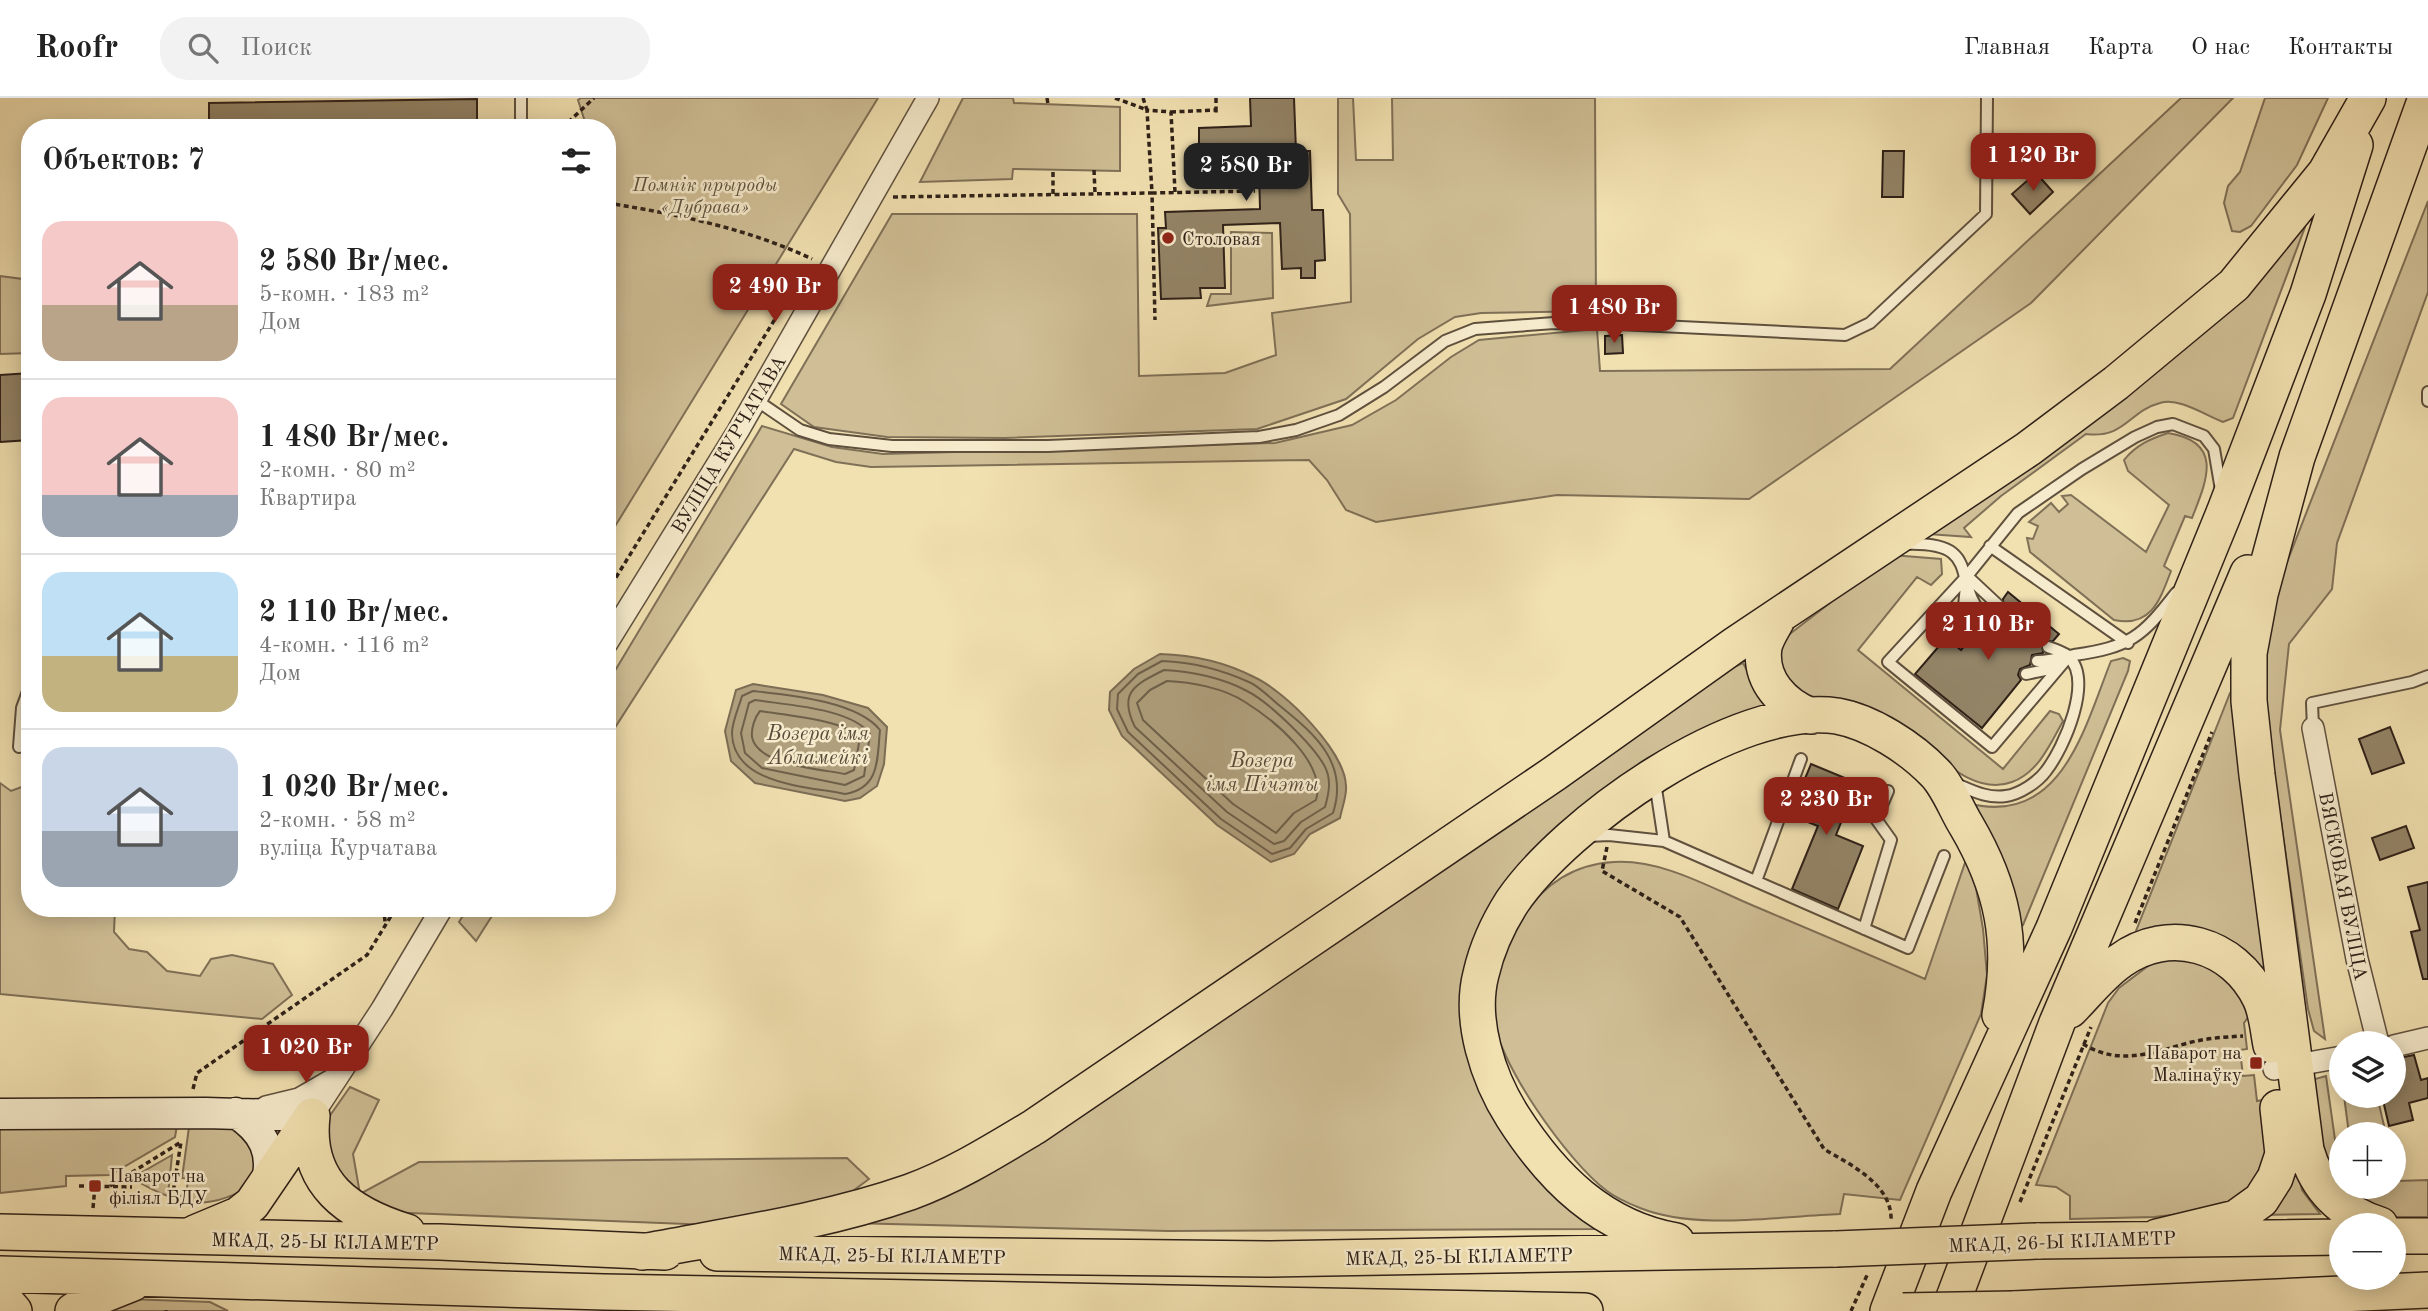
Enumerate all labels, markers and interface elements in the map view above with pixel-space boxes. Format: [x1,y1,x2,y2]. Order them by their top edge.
search box [160,17,650,80]
icon: search [184,29,222,67]
text: Roofr [35,32,118,65]
text: Поиск [240,35,312,61]
text: Главная [1964,36,2050,60]
text: Карта [2088,36,2153,60]
text: О нас [2191,36,2250,60]
text: Контакты [2288,36,2393,60]
pin: 1 120 Br [1961,134,2105,193]
icon: filters [557,142,595,180]
pin: 2 580 Br [1174,144,1318,203]
text: 1 120 Br [1987,144,2079,167]
text: Объектов: 7 [42,146,205,176]
text: 2 580 Br [1200,154,1292,177]
park label: Помнік прыроды «Дубрава» [632,177,777,218]
marker: Столовая [1160,230,1176,246]
place label: Столовая [1182,231,1261,250]
text: 2 580 Br/мес. [259,247,449,277]
icon: home [98,249,182,333]
pin: 2 490 Br [703,264,847,324]
text: 2 490 Br [729,275,821,298]
text: 5-комн. · 183 m² [259,283,429,306]
pin: 1 480 Br [1542,286,1686,345]
text: 1 480 Br [1568,296,1660,319]
text: Дом [259,311,301,334]
street label: ВУЛІЦА КУРЧАТАВА [670,353,791,538]
text: 1 480 Br/мес. [259,423,449,453]
icon: home [98,425,182,509]
text: 2-комн. · 80 m² [259,459,416,482]
text: Квартира [259,487,357,510]
text: 2 110 Br/мес. [259,598,449,628]
icon: home [98,600,182,684]
pin: 2 110 Br [1916,602,2060,662]
text: 2 110 Br [1942,613,2034,636]
text: 4-комн. · 116 m² [259,634,429,657]
text: Дом [259,662,301,685]
water label: Возера імя Абламейкі [766,724,869,769]
water label: Возера імя Пічэты [1205,751,1319,796]
text: 1 020 Br/мес. [259,773,449,803]
icon: home [98,775,182,859]
pin: 2 230 Br [1754,778,1898,837]
text: 2 230 Br [1780,788,1872,811]
street label: ВЯСКОВАЯ ВУЛІЦА [2314,791,2369,983]
text: 2-комн. · 58 m² [259,809,416,832]
text: вуліца Курчатава [259,837,437,860]
pin: 1 020 Br [234,1026,378,1085]
map controls [2329,1031,2406,1290]
button: layers [2329,1031,2406,1108]
text: 1 020 Br [260,1036,352,1059]
place label: Паварот на Малінаўку [2146,1045,2243,1086]
marker: Паварот на Малінаўку [2248,1055,2264,1071]
button: + [2329,1122,2406,1199]
place label: Паварот на філіял БДУ [109,1168,208,1209]
marker: Паварот на філіял БДУ [87,1178,103,1194]
button: − [2329,1213,2406,1290]
street label: МКАД, 26-Ы КІЛАМЕТР [1948,1230,2176,1257]
street label: МКАД, 25-Ы КІЛАМЕТР [211,1232,439,1255]
street label: МКАД, 25-Ы КІЛАМЕТР [778,1246,1006,1269]
street label: МКАД, 25-Ы КІЛАМЕТР [1345,1247,1573,1270]

